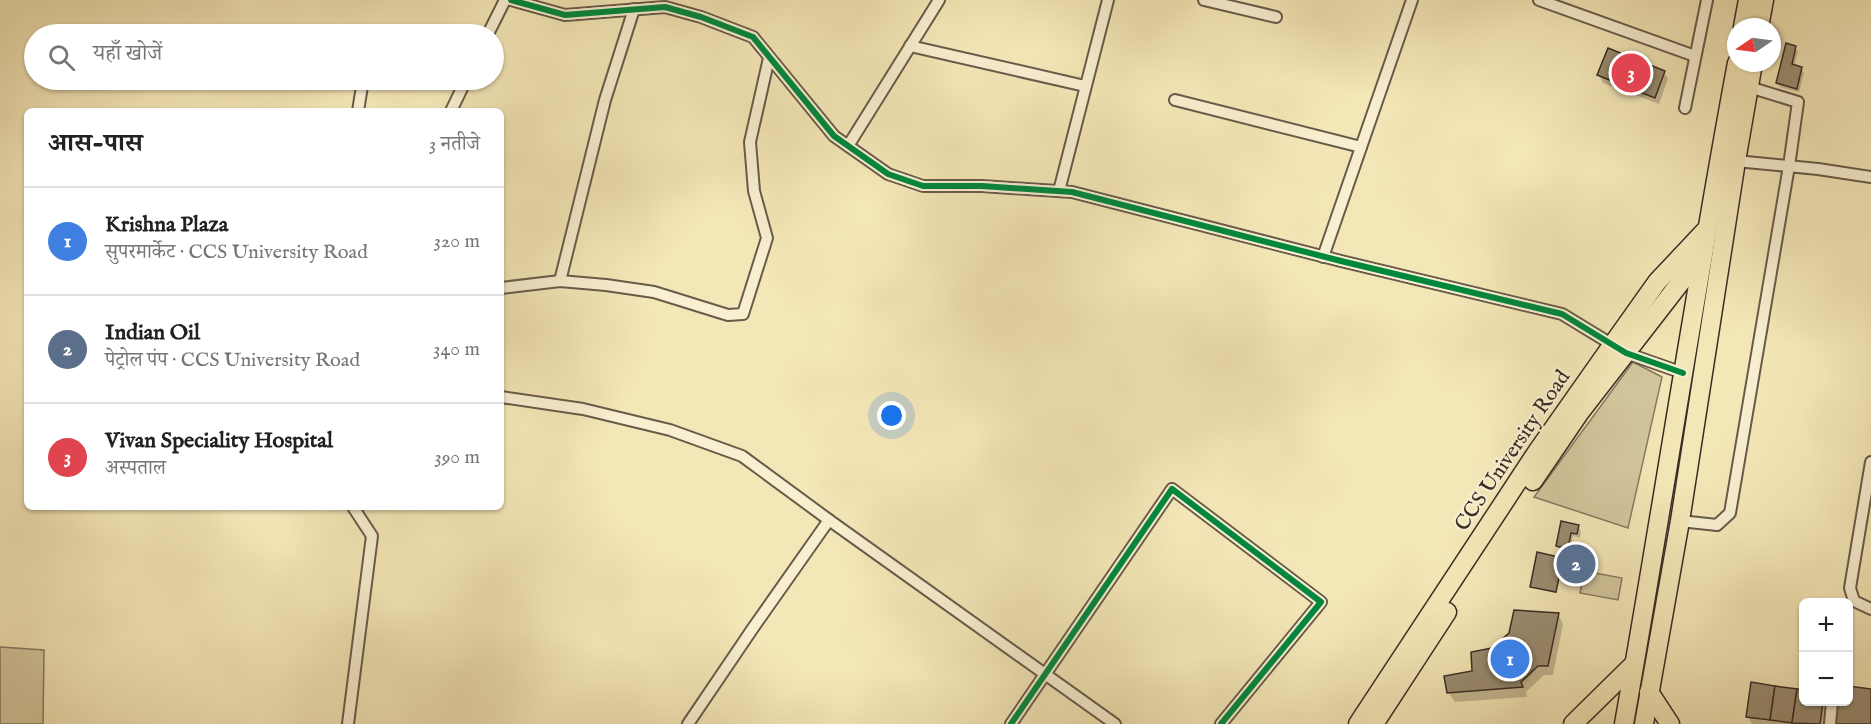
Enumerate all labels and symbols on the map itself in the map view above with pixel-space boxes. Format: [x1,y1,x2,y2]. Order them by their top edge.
north arrow [1727,18,1781,72]
pin: 3 [1612,50,1650,96]
street label: CCS University Road [1449,365,1577,537]
your location [877,401,906,430]
pin: 2 [1556,542,1596,586]
pin: 1 [1490,636,1530,682]

